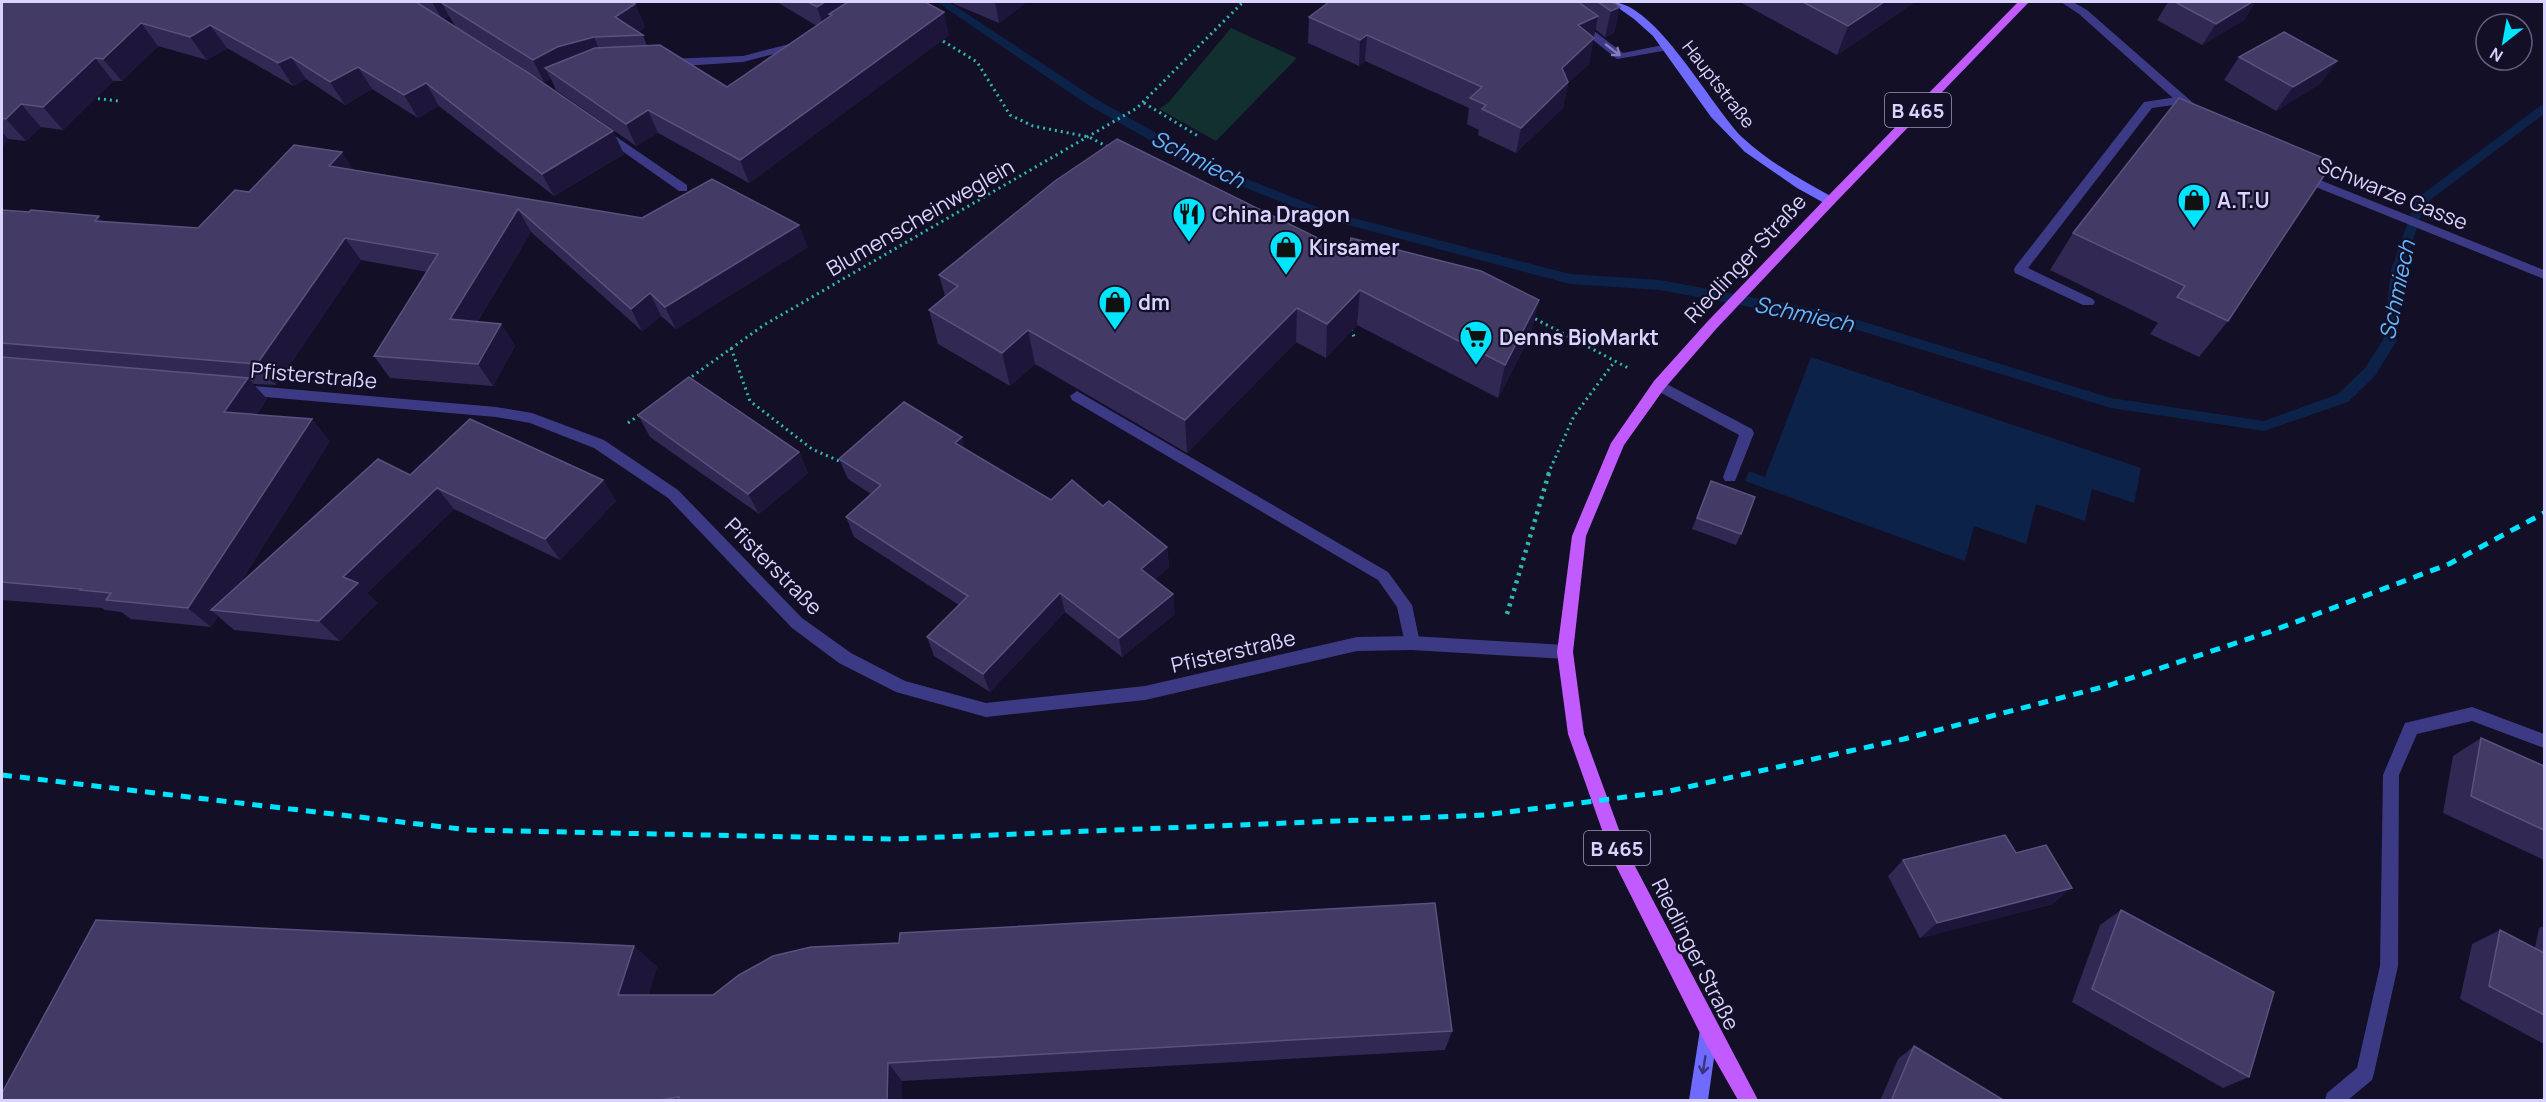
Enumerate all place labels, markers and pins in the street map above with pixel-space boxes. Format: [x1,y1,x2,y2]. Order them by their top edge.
shop icon: A.T.U [2176,182,2212,229]
place label: A.T.U [2217,186,2270,214]
restaurant icon: China Dragon [1171,196,1207,243]
place label: China Dragon [1212,200,1350,228]
shop icon: Kirsamer [1268,229,1304,276]
place label: Kirsamer [1309,233,1400,261]
shop icon: dm [1097,284,1133,331]
place label: dm [1138,288,1170,316]
supermarket icon: Denns BioMarkt [1458,319,1494,366]
place label: Denns BioMarkt [1499,323,1659,351]

